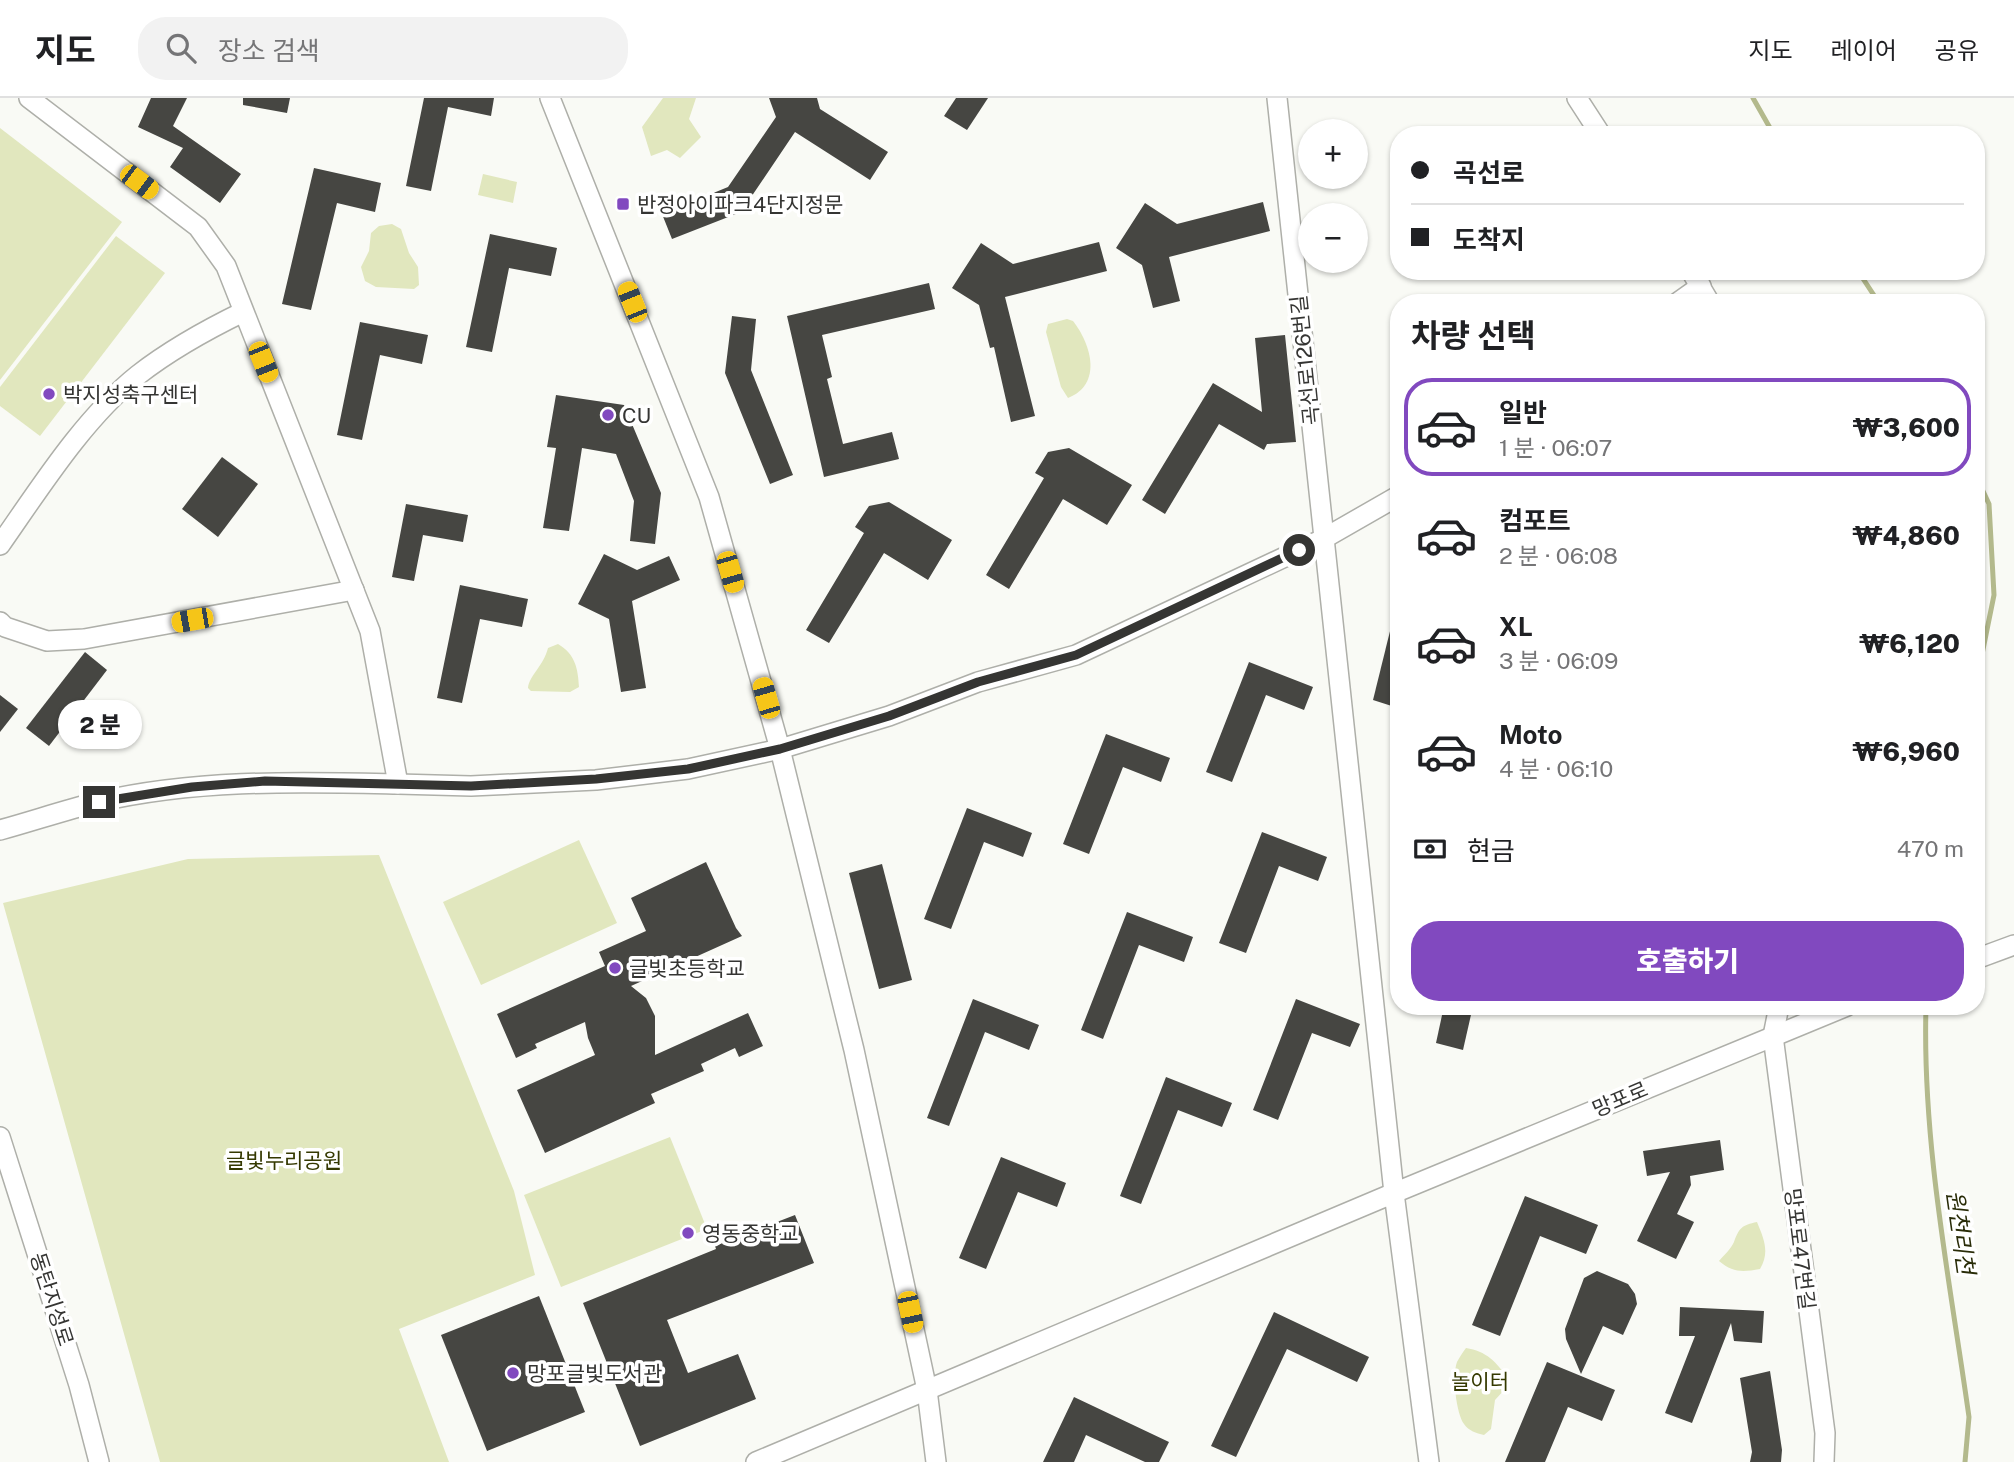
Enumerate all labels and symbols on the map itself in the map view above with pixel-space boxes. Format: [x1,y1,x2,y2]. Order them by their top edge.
car [116,161,163,203]
place label: 반정아이파크4단지정문 [637,192,843,217]
marker: 반정아이파크4단지정문 [615,196,631,212]
car [615,279,650,325]
street label: 곡선로126번길 [1286,294,1324,426]
car [246,339,281,385]
place label: 박지성축구센터 [63,382,198,407]
marker: 박지성축구센터 [41,386,57,402]
place label: CU [622,403,651,428]
marker: CU [600,407,616,423]
route start [1283,534,1315,566]
car [715,549,746,595]
car [170,606,215,634]
car [751,675,782,721]
callout: 2 분 [57,700,141,750]
route end [83,786,115,818]
place label: 글빛초등학교 [629,956,745,981]
marker: 글빛초등학교 [607,960,623,976]
street label: 망포로 [1588,1076,1652,1122]
park label: 글빛누리공원 [226,1148,342,1173]
street label: 망포로47번길 [1780,1187,1820,1311]
water label: 원천리천 [1942,1188,1981,1279]
place label: 영동중학교 [702,1221,799,1246]
marker: 영동중학교 [680,1225,696,1241]
street label: 동탄지성로 [25,1249,79,1349]
car [896,1289,925,1335]
place label: 망포글빛도서관 [527,1361,662,1386]
marker: 망포글빛도서관 [505,1365,521,1381]
park label: 놀이터 [1451,1369,1509,1394]

